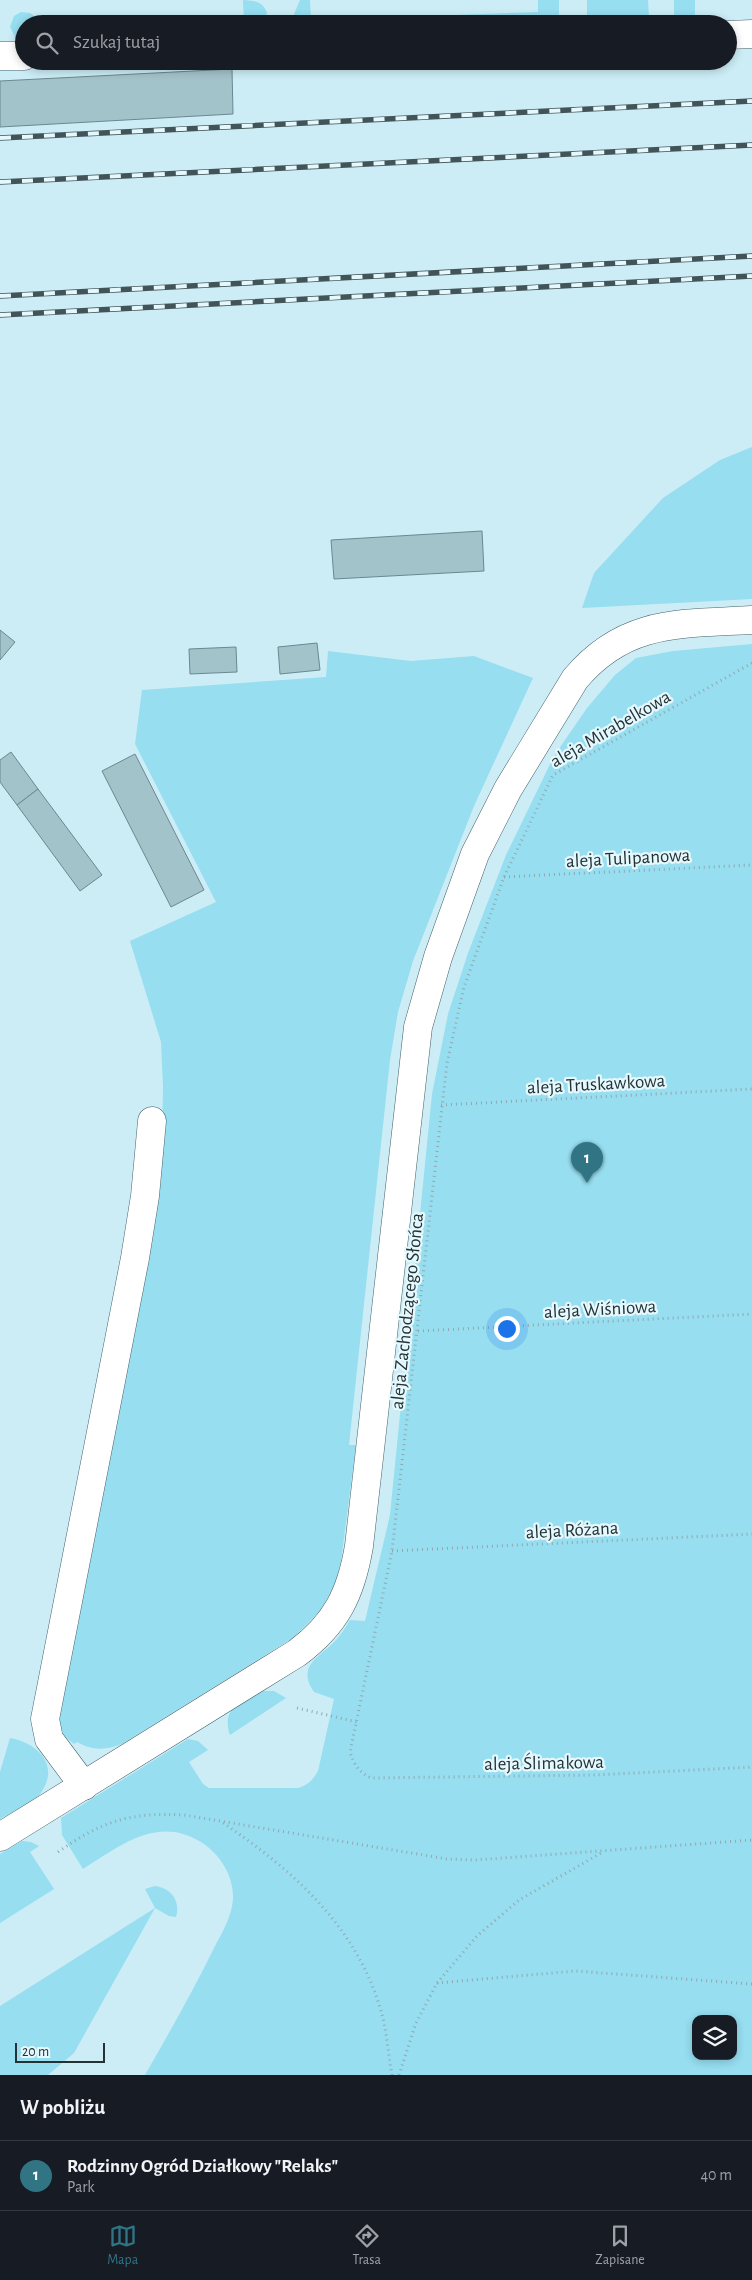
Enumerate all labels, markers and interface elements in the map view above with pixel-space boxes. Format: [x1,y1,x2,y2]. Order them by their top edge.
search box [15,15,737,70]
icon: search [33,29,61,57]
text: Szukaj tutaj [73,33,160,52]
street label: aleja Mirabelkowa [547,687,674,771]
street label: aleja Tulipanowa [565,846,691,871]
street label: aleja Truskawkowa [526,1071,666,1098]
pin: 1 [571,1142,603,1183]
street label: aleja Zachodzącego Słońca [388,1212,427,1410]
street label: aleja Wiśniowa [543,1297,657,1322]
your location [494,1316,520,1342]
street label: aleja Różana [525,1519,619,1542]
street label: aleja Ślimakowa [484,1751,604,1774]
map controls [692,2015,737,2060]
button: layers [692,2015,737,2060]
scale bar [15,2040,105,2063]
text: 20 m [22,2045,49,2059]
text: W pobliżu [20,2097,105,2118]
text: Rodzinny Ogród Działkowy "Relaks" [67,2157,338,2176]
text: 1 [33,2167,39,2183]
text: 40 m [700,2167,732,2183]
text: Park [67,2179,95,2195]
tab: Mapa [107,2222,138,2269]
tab: Trasa [352,2222,381,2269]
tab: Zapisane [595,2222,645,2269]

